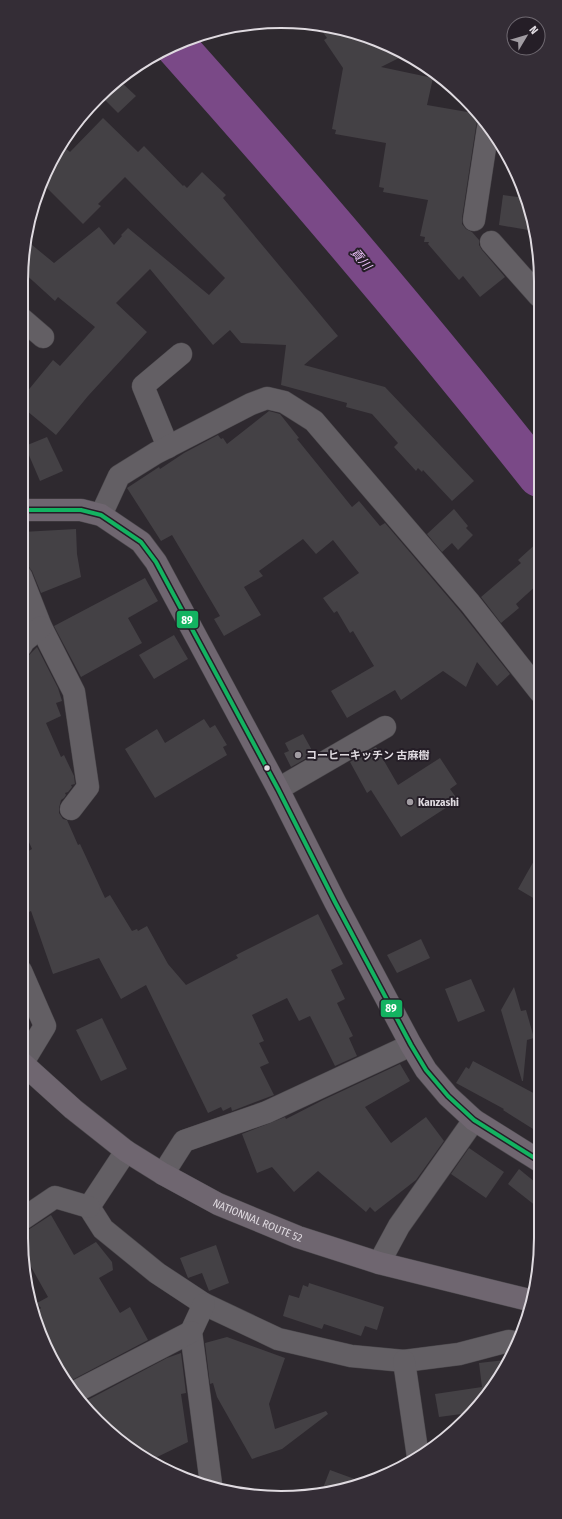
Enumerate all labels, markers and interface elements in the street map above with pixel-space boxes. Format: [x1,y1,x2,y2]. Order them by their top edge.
north arrow [506,16,546,56]
text: N [526,24,541,37]
water label: 貢川 [348,245,375,274]
line badge: 89 [176,610,199,629]
text: 89 [181,614,193,627]
place label: コーヒーキッチン 古麻樹 [306,749,429,762]
marker: コーヒーキッチン 古麻樹 [293,750,303,760]
unlabelled marker [262,763,272,773]
place label: Kanzashi [418,796,459,809]
marker: Kanzashi [405,797,415,807]
line badge: 89 [380,999,403,1018]
text: 89 [385,1002,397,1015]
street label: NATIONNAL ROUTE 52 [211,1197,304,1245]

